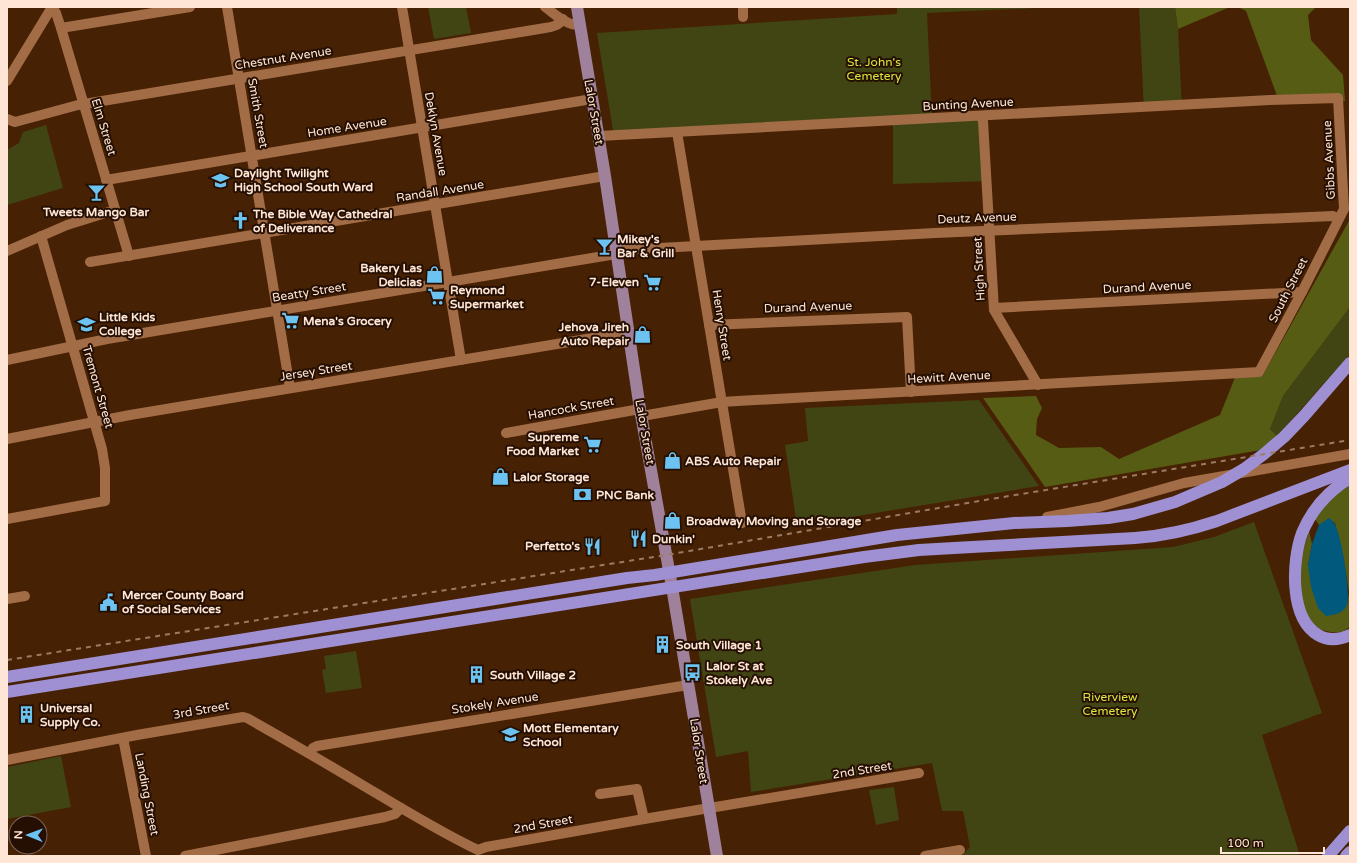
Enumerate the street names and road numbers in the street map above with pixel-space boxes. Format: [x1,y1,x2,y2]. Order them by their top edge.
street label: Chestnut Avenue [234,43,333,73]
street label: Smith Street [245,77,271,149]
street label: Lalor Street [581,78,607,146]
street label: Deklyn Avenue [422,91,450,177]
street label: Bunting Avenue [922,95,1014,113]
street label: Elm Street [89,97,119,158]
street label: Home Avenue [306,114,388,140]
street label: Gibbs Avenue [1320,120,1338,200]
street label: Randall Avenue [395,177,485,205]
street label: Deutz Avenue [937,210,1017,226]
street label: High Street [970,236,988,301]
street label: South Street [1266,255,1311,325]
street label: Durand Avenue [1102,278,1192,296]
street label: Beatty Street [271,279,347,305]
street label: Henry Street [709,289,735,362]
street label: Durand Avenue [764,298,853,316]
street label: Tremont Street [80,344,117,430]
street label: Jersey Street [279,358,354,384]
street label: Hewitt Avenue [907,368,991,386]
street label: Hancock Street [527,393,616,422]
street label: Lalor Street [632,398,658,466]
street label: Stokely Avenue [451,689,540,717]
street label: 3rd Street [172,698,231,722]
street label: Lalor Street [687,717,711,785]
street label: Landing Street [132,752,162,837]
street label: 2nd Street [831,758,893,782]
street label: 2nd Street [512,812,574,836]

